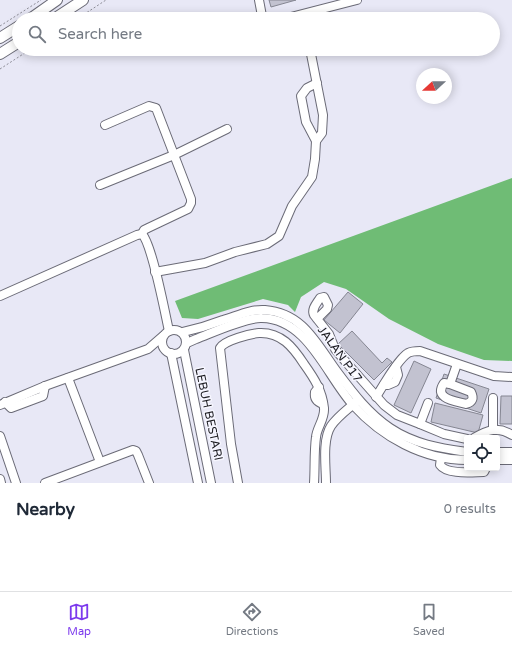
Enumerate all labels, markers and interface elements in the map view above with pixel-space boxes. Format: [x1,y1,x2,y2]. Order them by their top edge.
search box [12,12,500,56]
icon: search [26,23,48,45]
text: Search here [58,25,142,43]
north arrow [416,68,452,104]
street label: JALAN P17 [315,323,365,385]
street label: LEBUH BESTARI [192,366,226,462]
map controls [464,435,500,471]
button: locate [464,435,500,471]
text: Nearby [16,499,75,520]
text: 0 results [444,501,496,517]
tab: Map [67,601,91,638]
tab: Directions [226,601,278,638]
tab: Saved [413,601,445,638]

